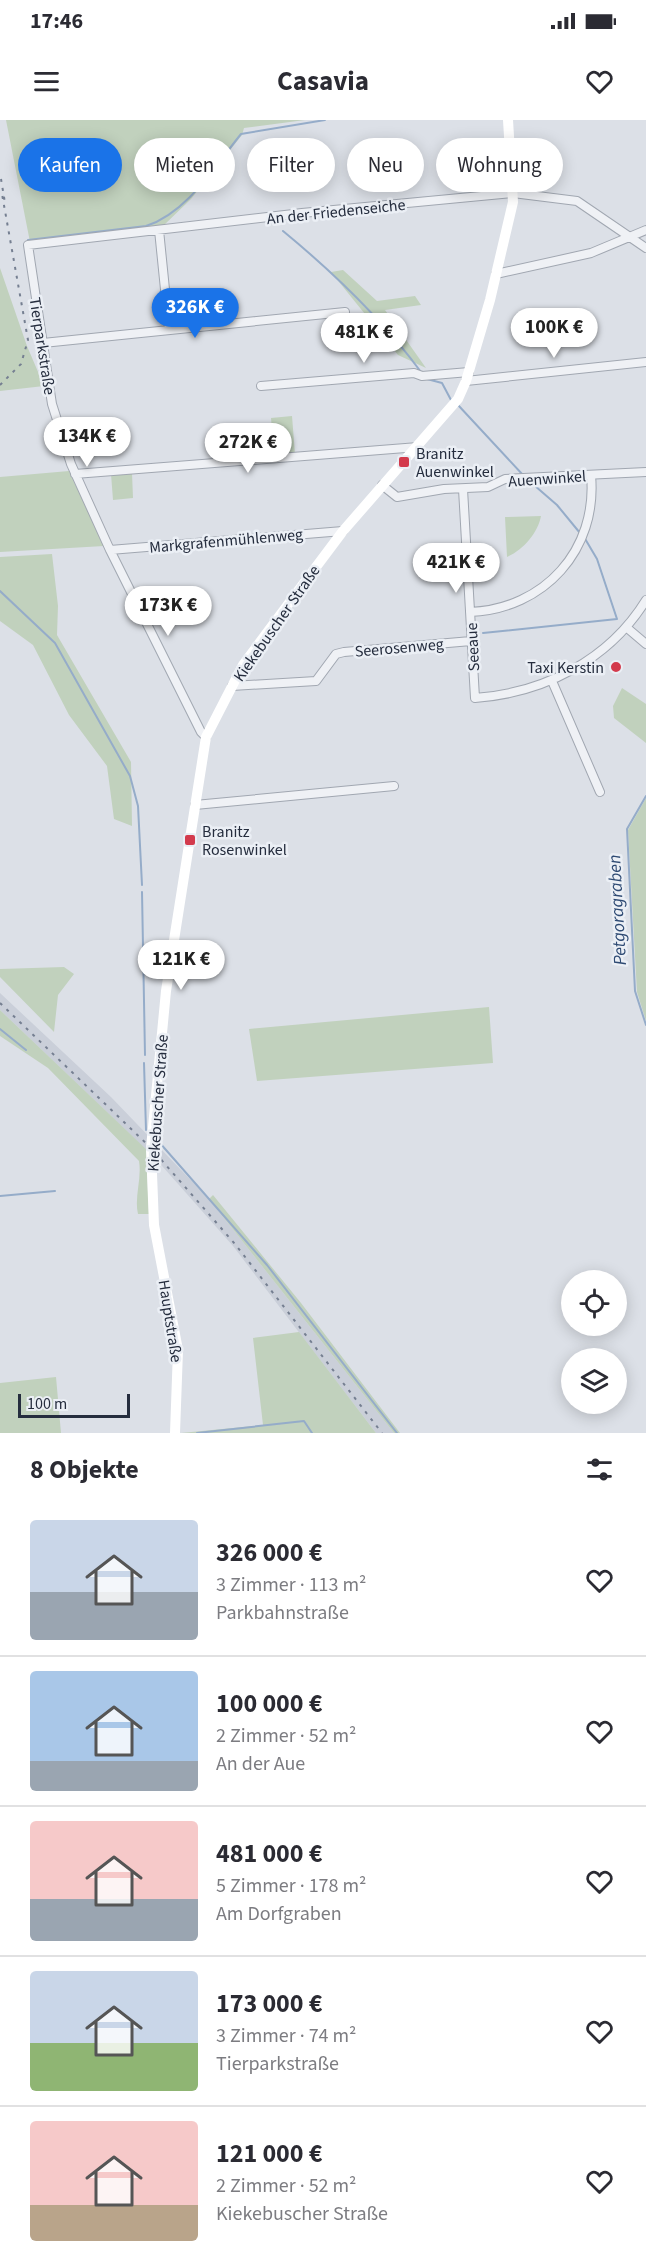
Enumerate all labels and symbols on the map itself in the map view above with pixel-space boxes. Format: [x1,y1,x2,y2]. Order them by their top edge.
street label: An der Friedenseiche [266,194,407,230]
pin: 326K € [146,288,244,339]
street label: Tierparkstraße [23,296,61,397]
pin: 100K € [505,308,603,359]
pin: 481K € [315,313,413,364]
pin: 134K € [38,417,136,468]
pin: 272K € [199,423,297,474]
place label: Branitz Auenwinkel [416,443,494,483]
marker: Branitz Auenwinkel [397,455,411,469]
street label: Auenwinkel [507,465,587,493]
street label: Markgrafenmühlenweg [148,523,304,559]
pin: 421K € [407,543,505,594]
street label: Kiekebuscher Straße [228,561,325,686]
pin: 173K € [119,586,217,637]
street label: Seeaue [461,622,485,672]
street label: Seerosenweg [354,633,444,663]
place label: Taxi Kerstin [527,657,604,679]
marker: Taxi Kerstin [609,660,623,674]
place label: Branitz Rosenwinkel [202,821,287,861]
marker: Branitz Rosenwinkel [183,833,197,847]
water label: Petgoragraben [602,854,633,966]
pin: 121K € [132,940,230,991]
street label: Kiekebuscher Straße [142,1034,174,1172]
street label: Hauptstraße [153,1278,187,1364]
scale bar [18,1391,130,1418]

